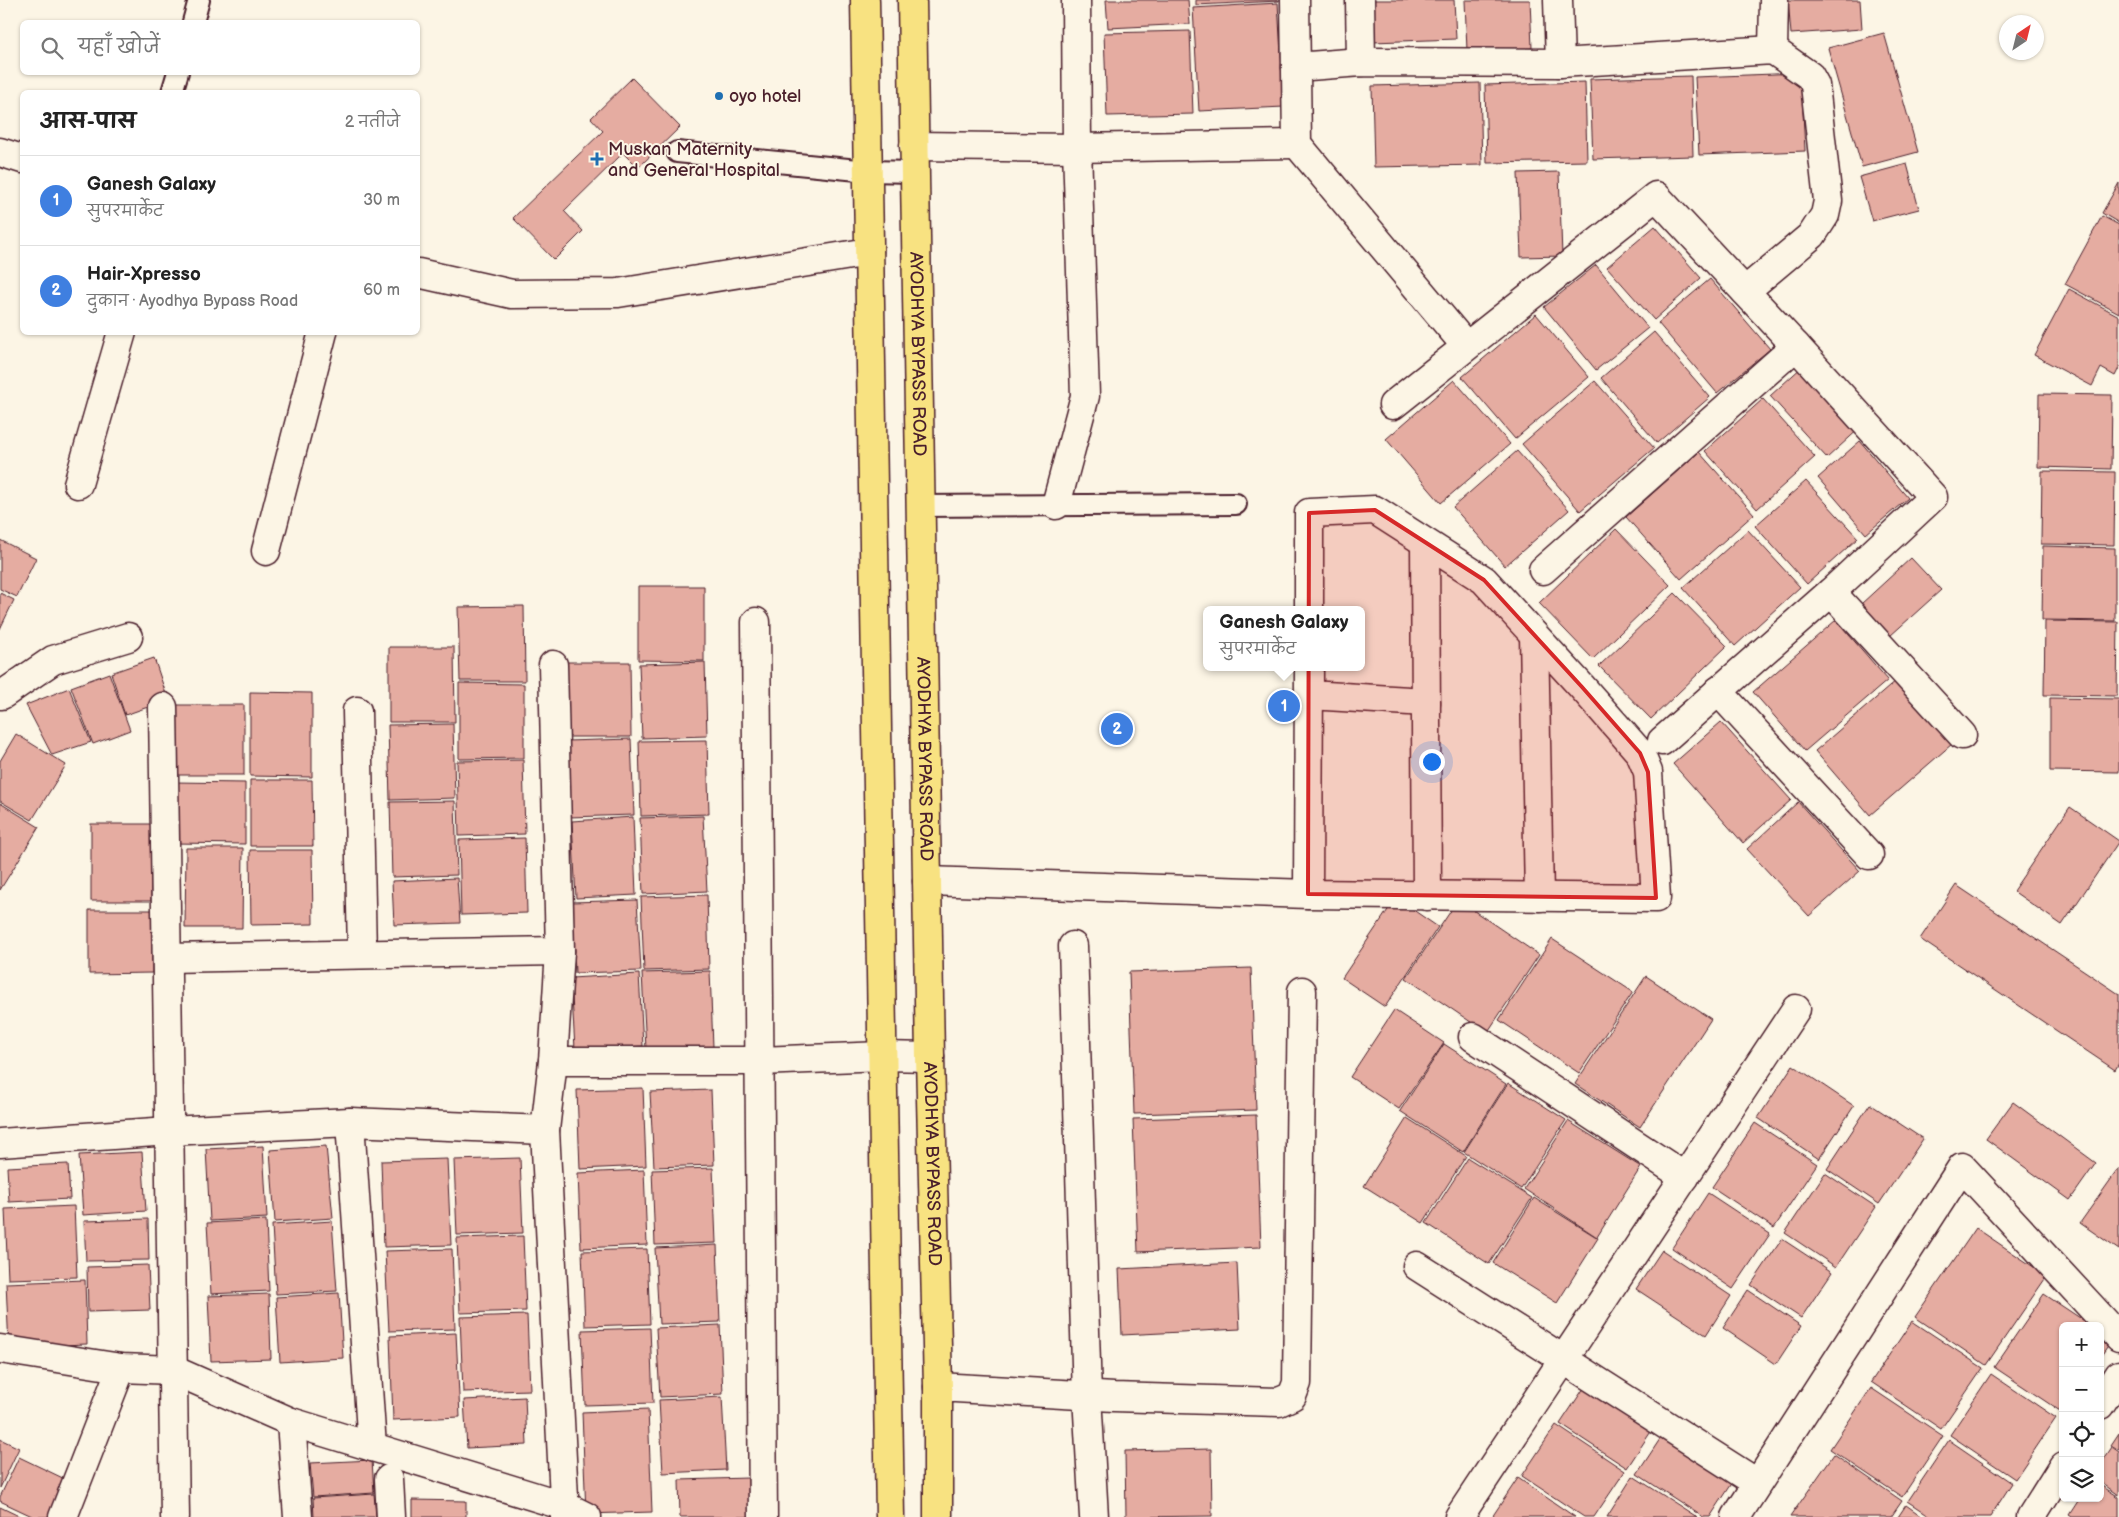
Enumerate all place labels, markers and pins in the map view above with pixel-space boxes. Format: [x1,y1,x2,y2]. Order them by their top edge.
place label: oyo hotel [729,86,801,107]
marker: oyo hotel [713,90,725,102]
place label: Muskan Maternity and General Hospital [608,139,780,181]
marker: Muskan Maternity and General Hospital [590,152,604,166]
pin: 1 [1268,687,1300,725]
pin: 2 [1101,710,1133,748]

